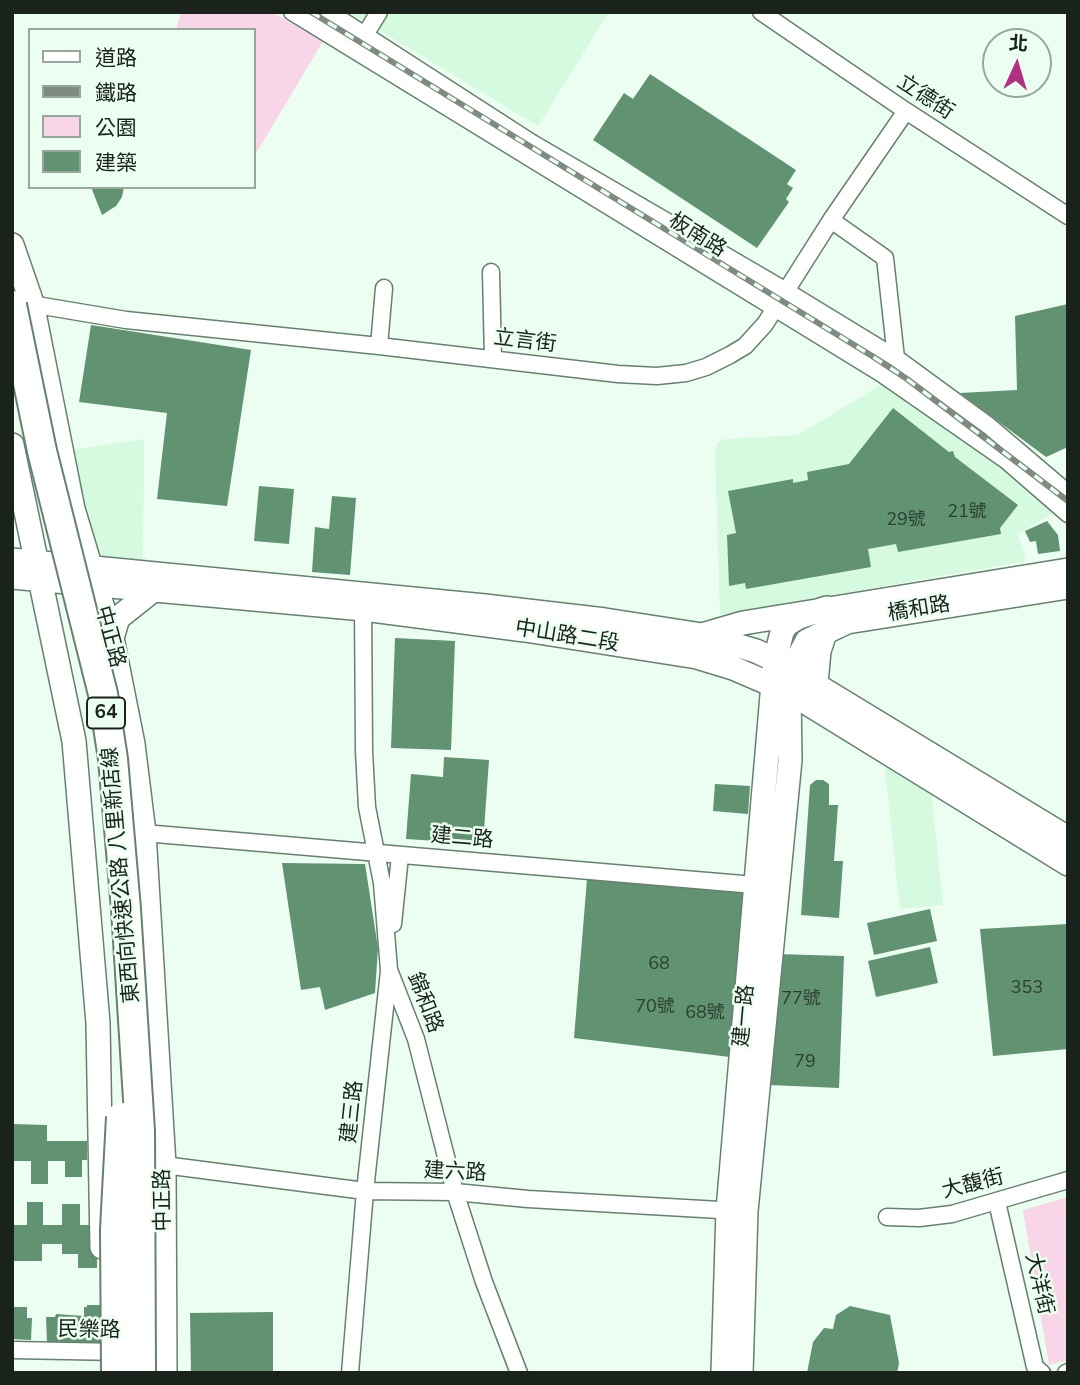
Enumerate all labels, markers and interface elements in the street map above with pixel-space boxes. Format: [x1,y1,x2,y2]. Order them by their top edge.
legend [28,28,256,189]
north arrow [982,28,1052,98]
text: 北 [1008,30,1029,58]
text: 道路 [95,44,137,72]
street label: 立德街 [892,70,958,126]
text: 鐵路 [95,79,137,107]
text: 公園 [95,114,137,142]
text: 建築 [95,149,137,177]
street label: 板南路 [664,209,730,263]
street label: 立言街 [492,326,558,358]
house number: 21號 [947,502,987,524]
house number: 29號 [886,510,926,532]
street label: 橋和路 [886,593,952,627]
street label: 中正路 [89,603,129,671]
street label: 中山路二段 [513,616,621,658]
road number: 64 [87,698,125,728]
street label: 東西向快速公路 八里新店線 [98,746,146,1004]
street label: 建二路 [430,824,494,854]
house number: 68 [648,954,670,976]
street label: 錦和路 [401,969,447,1037]
house number: 353 [1011,978,1043,1000]
street label: 建一路 [730,984,760,1048]
house number: 77號 [781,989,821,1011]
house number: 70號 [635,997,675,1019]
house number: 68號 [685,1003,725,1025]
house number: 79 [794,1052,816,1074]
street label: 建三路 [337,1079,369,1145]
street label: 建六路 [423,1159,487,1187]
street label: 大馥街 [939,1165,1007,1205]
street label: 中正路 [151,1168,177,1232]
street label: 大洋街 [1019,1250,1057,1318]
street label: 民樂路 [57,1318,121,1344]

